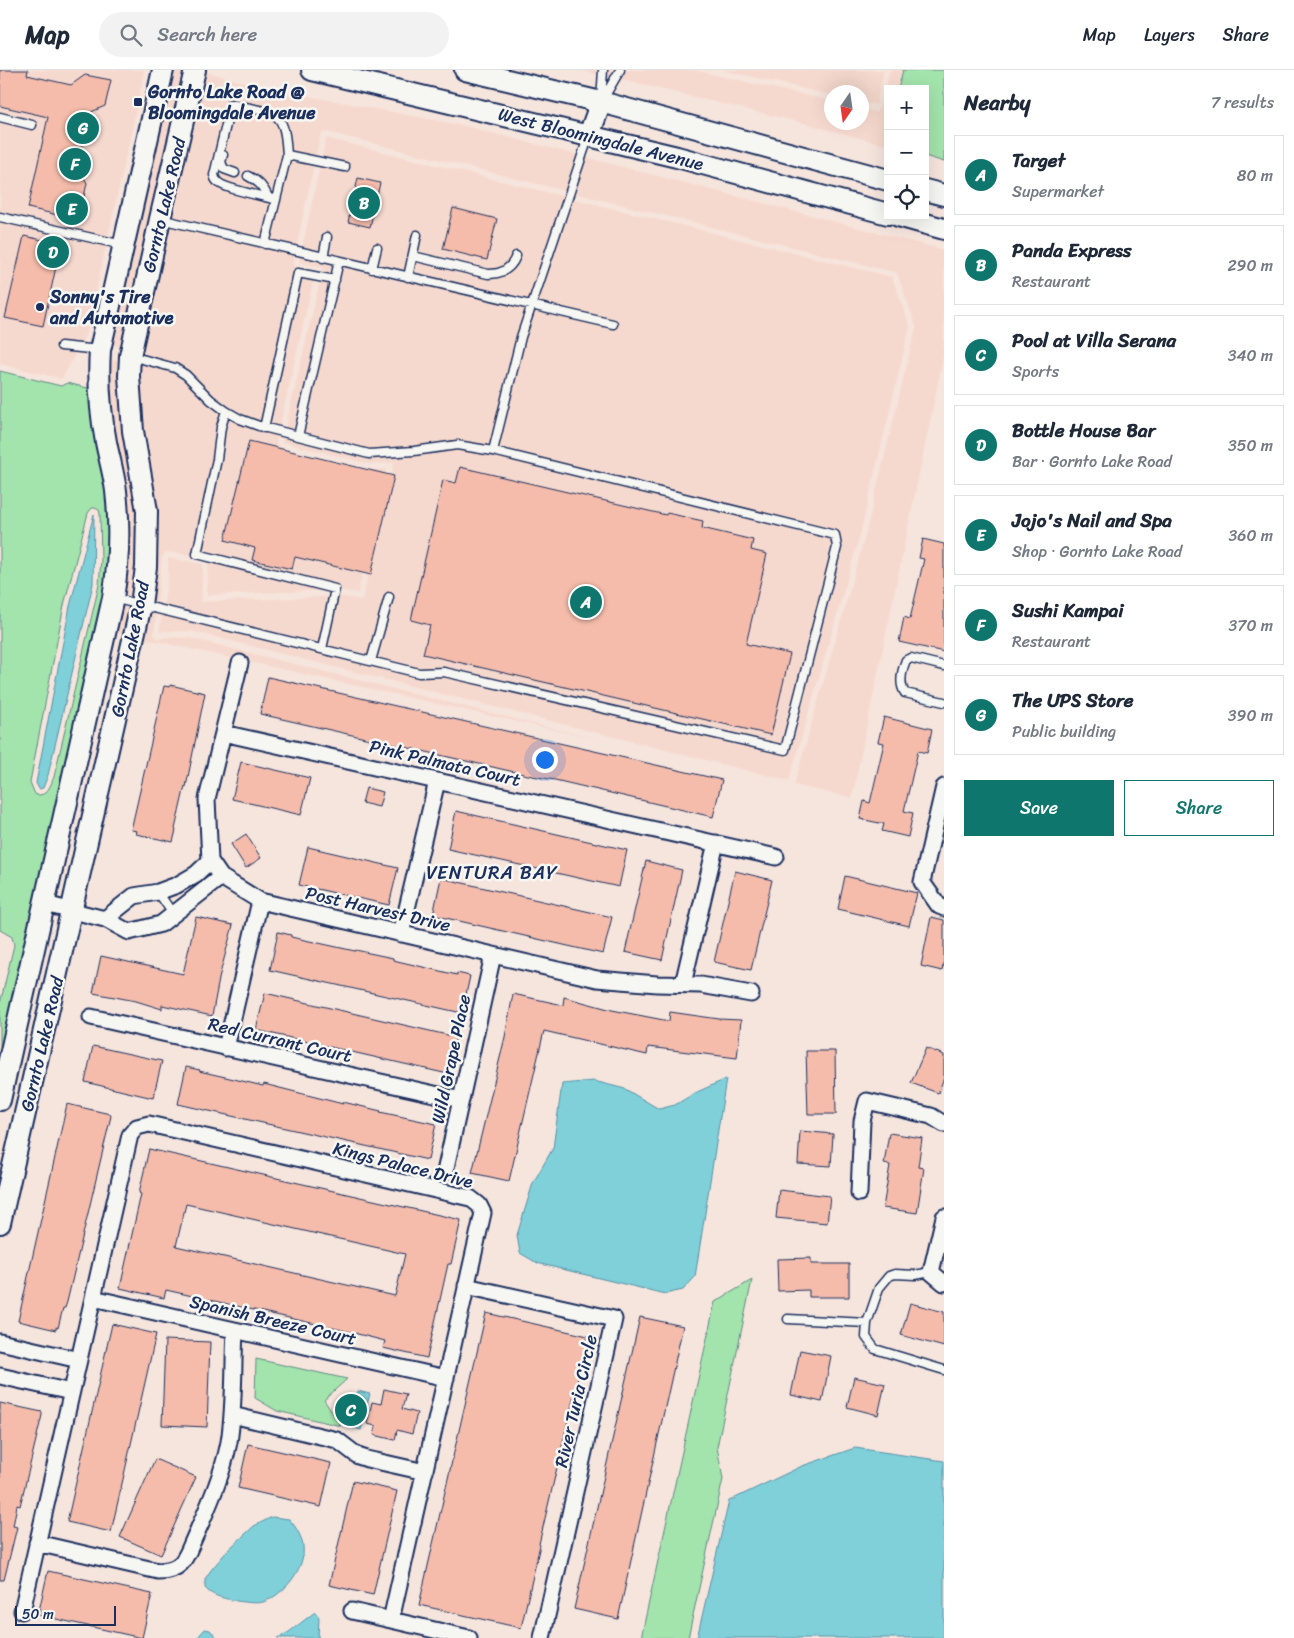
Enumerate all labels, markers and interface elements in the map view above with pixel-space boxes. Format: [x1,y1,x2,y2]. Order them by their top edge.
search box [99,12,449,57]
text: Map [25,14,69,56]
text: Search here [157,18,257,51]
text: Map [1083,19,1116,51]
text: Layers [1144,19,1195,51]
text: Share [1223,19,1269,51]
icon: search [117,21,145,49]
place label: Gornto Lake Road @ Bloomingdale Avenue [147,76,316,129]
text: Nearby [964,84,1030,122]
north arrow [824,85,869,130]
map controls [884,85,929,220]
button: + [884,85,929,130]
text: 7 results [1211,88,1274,117]
marker: Gornto Lake Road @ Bloomingdale Avenue [132,96,144,108]
street label: West Bloomingdale Avenue [495,98,707,180]
pin: G [67,109,99,147]
button: − [884,130,929,175]
street label: Gornto Lake Road [133,133,195,276]
text: Target [1012,144,1065,177]
pin: F [59,145,91,183]
text: A [976,161,986,190]
text: 80 m [1237,161,1273,190]
button: locate [884,175,929,220]
text: Supermarket [1012,177,1104,206]
pin: B [348,184,380,222]
pin: E [56,190,88,228]
pin: D [37,233,69,271]
text: Panda Express [1012,234,1132,267]
text: B [976,251,986,280]
text: 290 m [1227,251,1273,280]
text: Restaurant [1012,267,1091,296]
place label: Sonny's Tire and Automotive [49,281,174,334]
marker: Sonny's Tire and Automotive [34,301,46,313]
text: Pool at Villa Serana [1012,324,1176,357]
text: C [976,341,986,370]
text: 340 m [1228,341,1273,370]
text: Sports [1012,357,1059,386]
text: Bottle House Bar [1012,414,1155,447]
text: D [976,431,986,460]
text: 350 m [1228,431,1273,460]
text: Bar · Gornto Lake Road [1012,447,1172,476]
text: Jojo's Nail and Spa [1012,504,1172,537]
text: E [977,521,985,550]
text: 360 m [1229,521,1273,550]
text: Shop · Gornto Lake Road [1012,537,1182,566]
street label: Gornto Lake Road [101,577,159,720]
pin: A [570,583,602,621]
text: Sushi Kampai [1012,594,1124,627]
text: F [977,611,985,640]
text: 370 m [1229,611,1273,640]
text: Restaurant [1012,627,1091,656]
text: The UPS Store [1012,684,1134,717]
text: G [976,701,986,730]
text: 390 m [1228,701,1273,730]
text: Public building [1012,717,1116,746]
street label: Pink Palmata Court [366,730,524,796]
your location [532,747,558,773]
button: Save [964,780,1114,836]
button: Share [1124,780,1274,836]
district label: VENTURA BAY [426,856,558,889]
street label: Post Harvest Drive [302,877,454,941]
street label: Gornto Lake Road [11,972,73,1115]
street label: Wild Grape Place [422,991,480,1127]
street label: Red Currant Court [205,1008,355,1072]
street label: Kings Palace Drive [329,1132,477,1198]
street label: Spanish Breeze Court [186,1285,360,1355]
street label: River Turia Circle [545,1331,607,1471]
pin: C [335,1391,367,1429]
text: 50 m [22,1602,54,1627]
scale bar [15,1603,116,1626]

